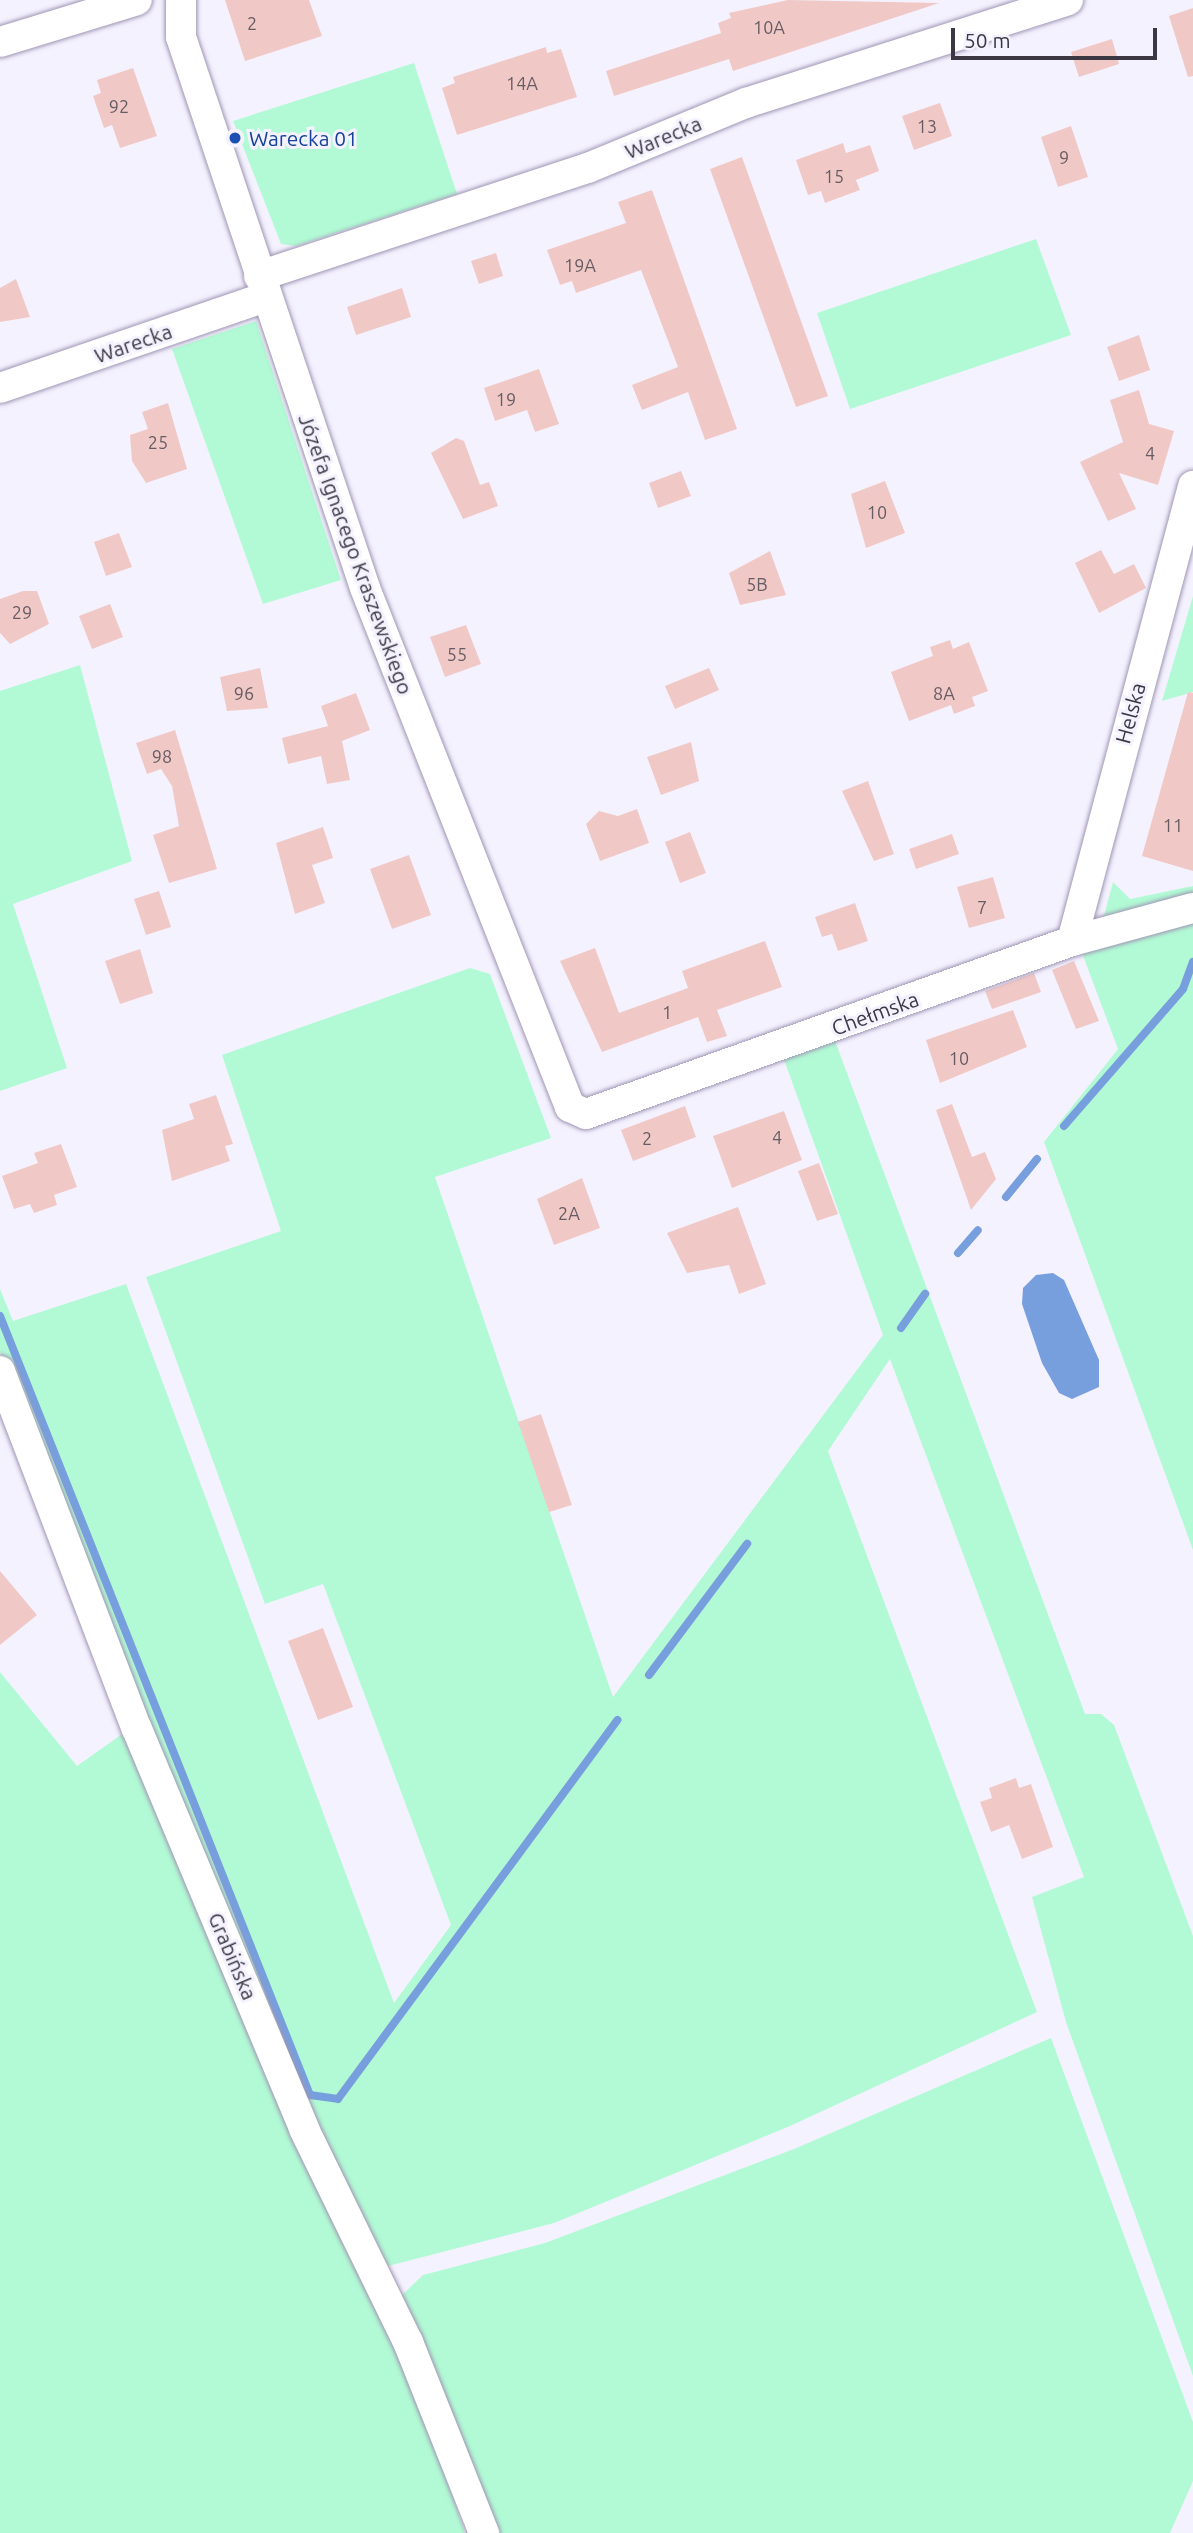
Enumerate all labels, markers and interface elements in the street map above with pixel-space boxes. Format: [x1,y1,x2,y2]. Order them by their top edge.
house number: 2 [247,12,257,34]
scale bar [955,14,1162,58]
house number: 10A [753,16,785,38]
text: 50 m [964,28,1011,52]
house number: 14A [506,72,538,94]
house number: 92 [109,95,129,117]
street label: Warecka [621,110,705,164]
house number: 13 [917,115,937,137]
place label: Warecka 01 [249,125,358,151]
marker: Warecka 01 [227,130,243,146]
house number: 9 [1059,146,1069,168]
house number: 15 [824,165,844,187]
house number: 19A [564,254,596,276]
street label: Warecka [91,318,175,368]
house number: 19 [496,388,516,410]
street label: Józefa Ignacego Kraszewskiego [293,410,419,698]
house number: 25 [148,431,168,453]
house number: 4 [1145,442,1155,464]
house number: 10 [867,501,887,523]
house number: 5B [746,573,768,595]
house number: 29 [12,601,32,623]
house number: 55 [447,643,467,665]
street label: Helska [1110,680,1150,746]
house number: 96 [234,682,254,704]
house number: 8A [933,682,955,704]
house number: 98 [152,745,172,767]
house number: 11 [1163,814,1183,836]
house number: 7 [977,896,987,918]
street label: Chełmska [828,986,922,1040]
house number: 1 [662,1001,672,1023]
house number: 10 [949,1047,969,1069]
house number: 4 [772,1126,782,1148]
house number: 2 [642,1127,652,1149]
house number: 2A [558,1202,580,1224]
street label: Grabińska [203,1908,263,2004]

